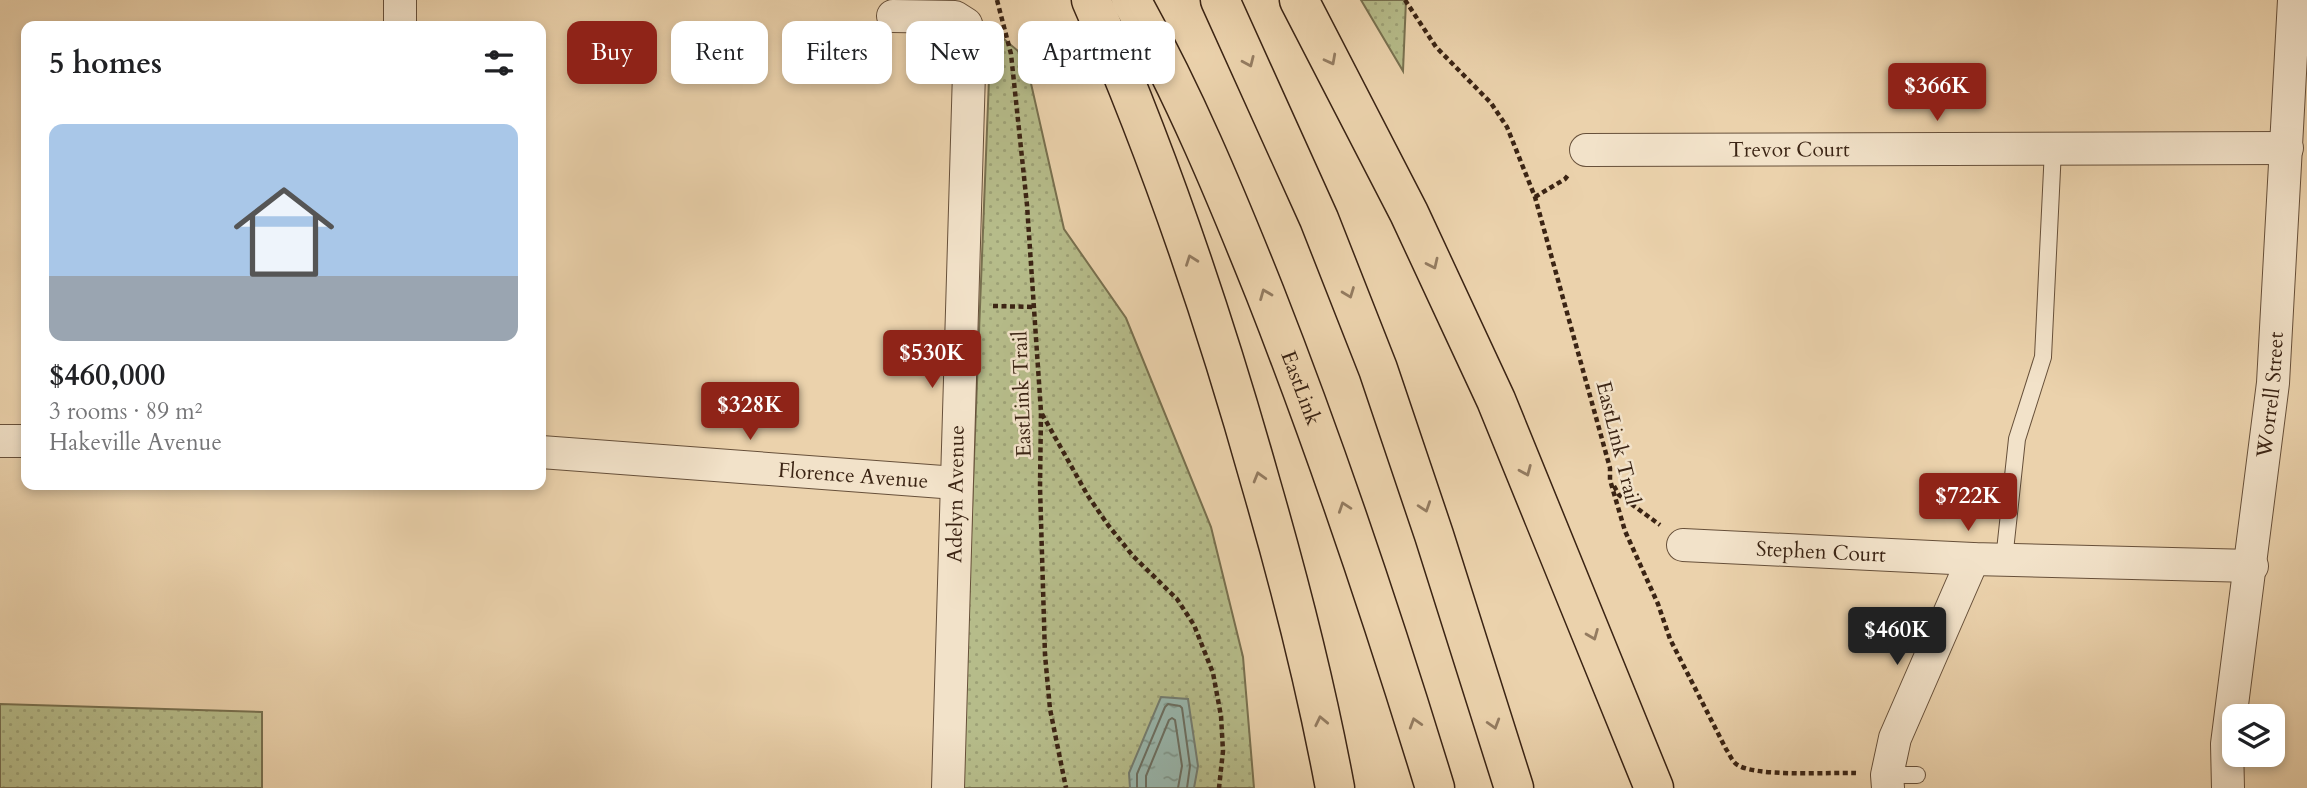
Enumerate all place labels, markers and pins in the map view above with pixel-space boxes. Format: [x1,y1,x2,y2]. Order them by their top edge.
pin: $366K [1888,64,1986,123]
pin: $530K [883,330,981,390]
pin: $328K [701,382,799,442]
pin: $722K [1919,474,2017,533]
pin: $460K [1848,608,1946,667]

